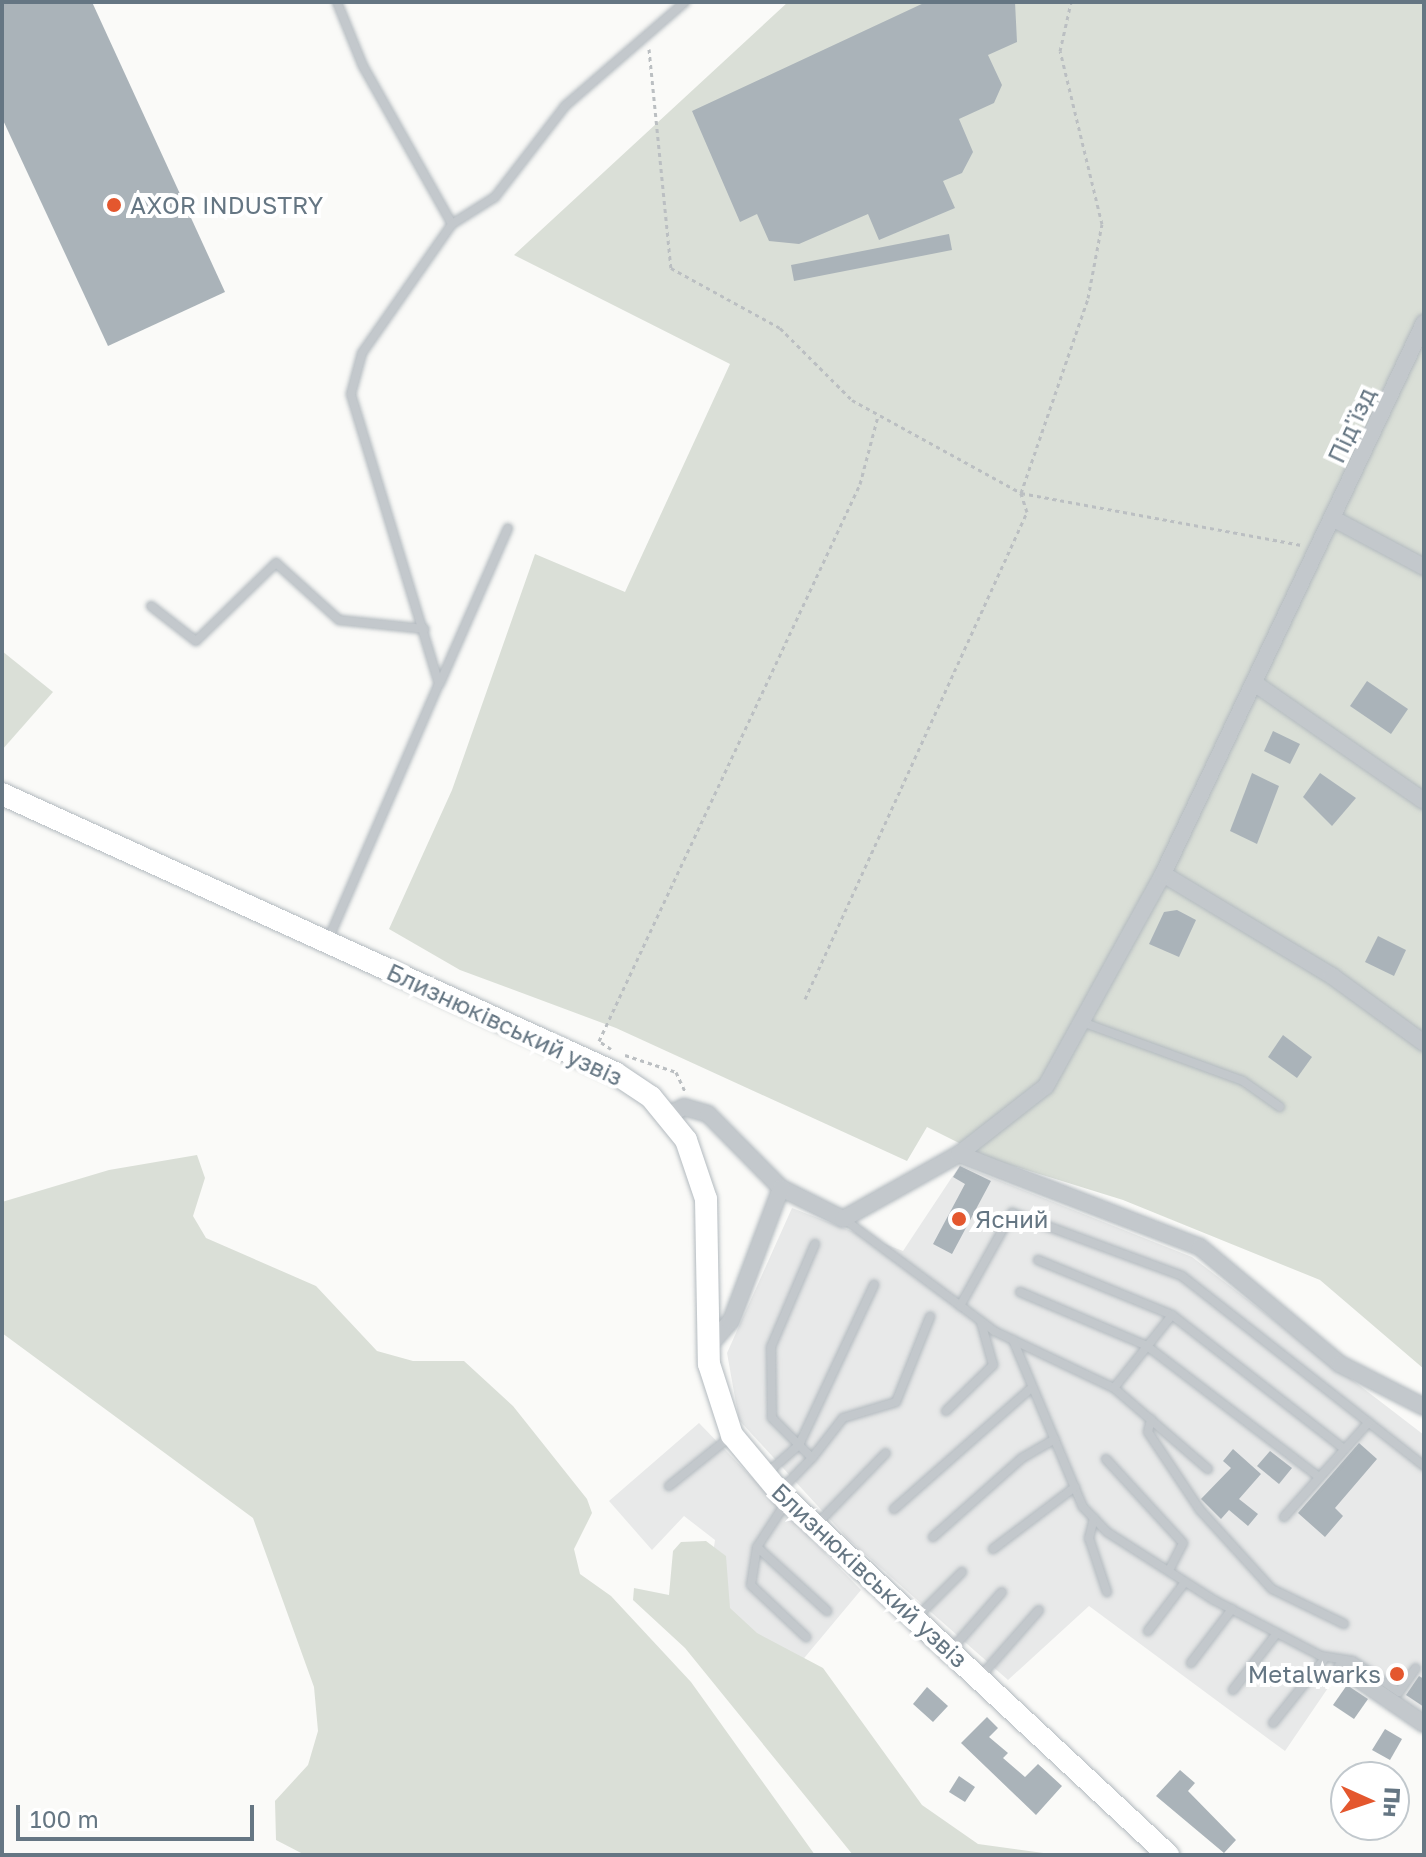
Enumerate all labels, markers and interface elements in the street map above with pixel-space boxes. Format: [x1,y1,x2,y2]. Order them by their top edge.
place label: AXOR INDUSTRY [130,191,323,219]
marker: AXOR INDUSTRY [105,196,123,214]
street label: Під'їзд [1321,383,1381,467]
street label: Близнюківський узвіз [382,957,628,1091]
place label: Ясний [975,1205,1048,1233]
marker: Ясний [950,1210,968,1228]
street label: Близнюківський узвіз [766,1477,974,1673]
place label: Metalwarks [1248,1660,1381,1688]
marker: Metalwarks [1388,1665,1406,1683]
north arrow [1330,1761,1410,1841]
text: Пн [1378,1787,1407,1818]
scale bar [20,1789,258,1839]
text: 100 m [30,1804,99,1833]

